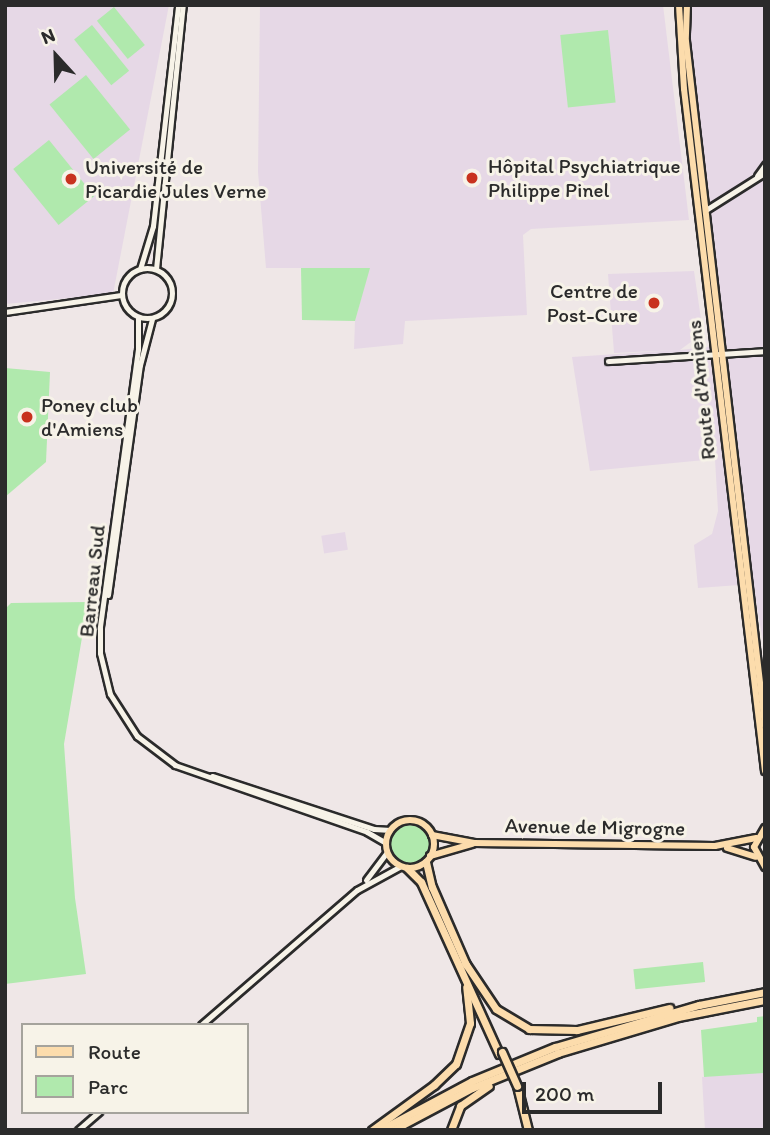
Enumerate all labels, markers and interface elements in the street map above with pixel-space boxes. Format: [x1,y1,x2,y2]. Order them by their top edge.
north arrow [21,21,91,91]
text: N [38,23,58,49]
place label: Hôpital Psychiatrique Philippe Pinel [488,153,681,203]
place label: Université de Picardie Jules Verne [85,154,265,204]
marker: Hôpital Psychiatrique Philippe Pinel [462,168,482,188]
marker: Université de Picardie Jules Verne [63,171,79,187]
place label: Centre de Post-Cure [547,278,638,328]
marker: Centre de Post-Cure [644,293,664,313]
street label: Route d'Amiens [681,319,721,461]
place label: Poney club d'Amiens [41,392,138,442]
marker: Poney club d'Amiens [19,409,35,425]
street label: Barreau Sud [74,524,110,638]
street label: Avenue de Migrogne [504,813,686,841]
legend [21,1023,248,1114]
text: Route [88,1039,141,1064]
scale bar [525,1068,665,1112]
text: Parc [88,1074,128,1099]
text: 200 m [535,1081,594,1106]

